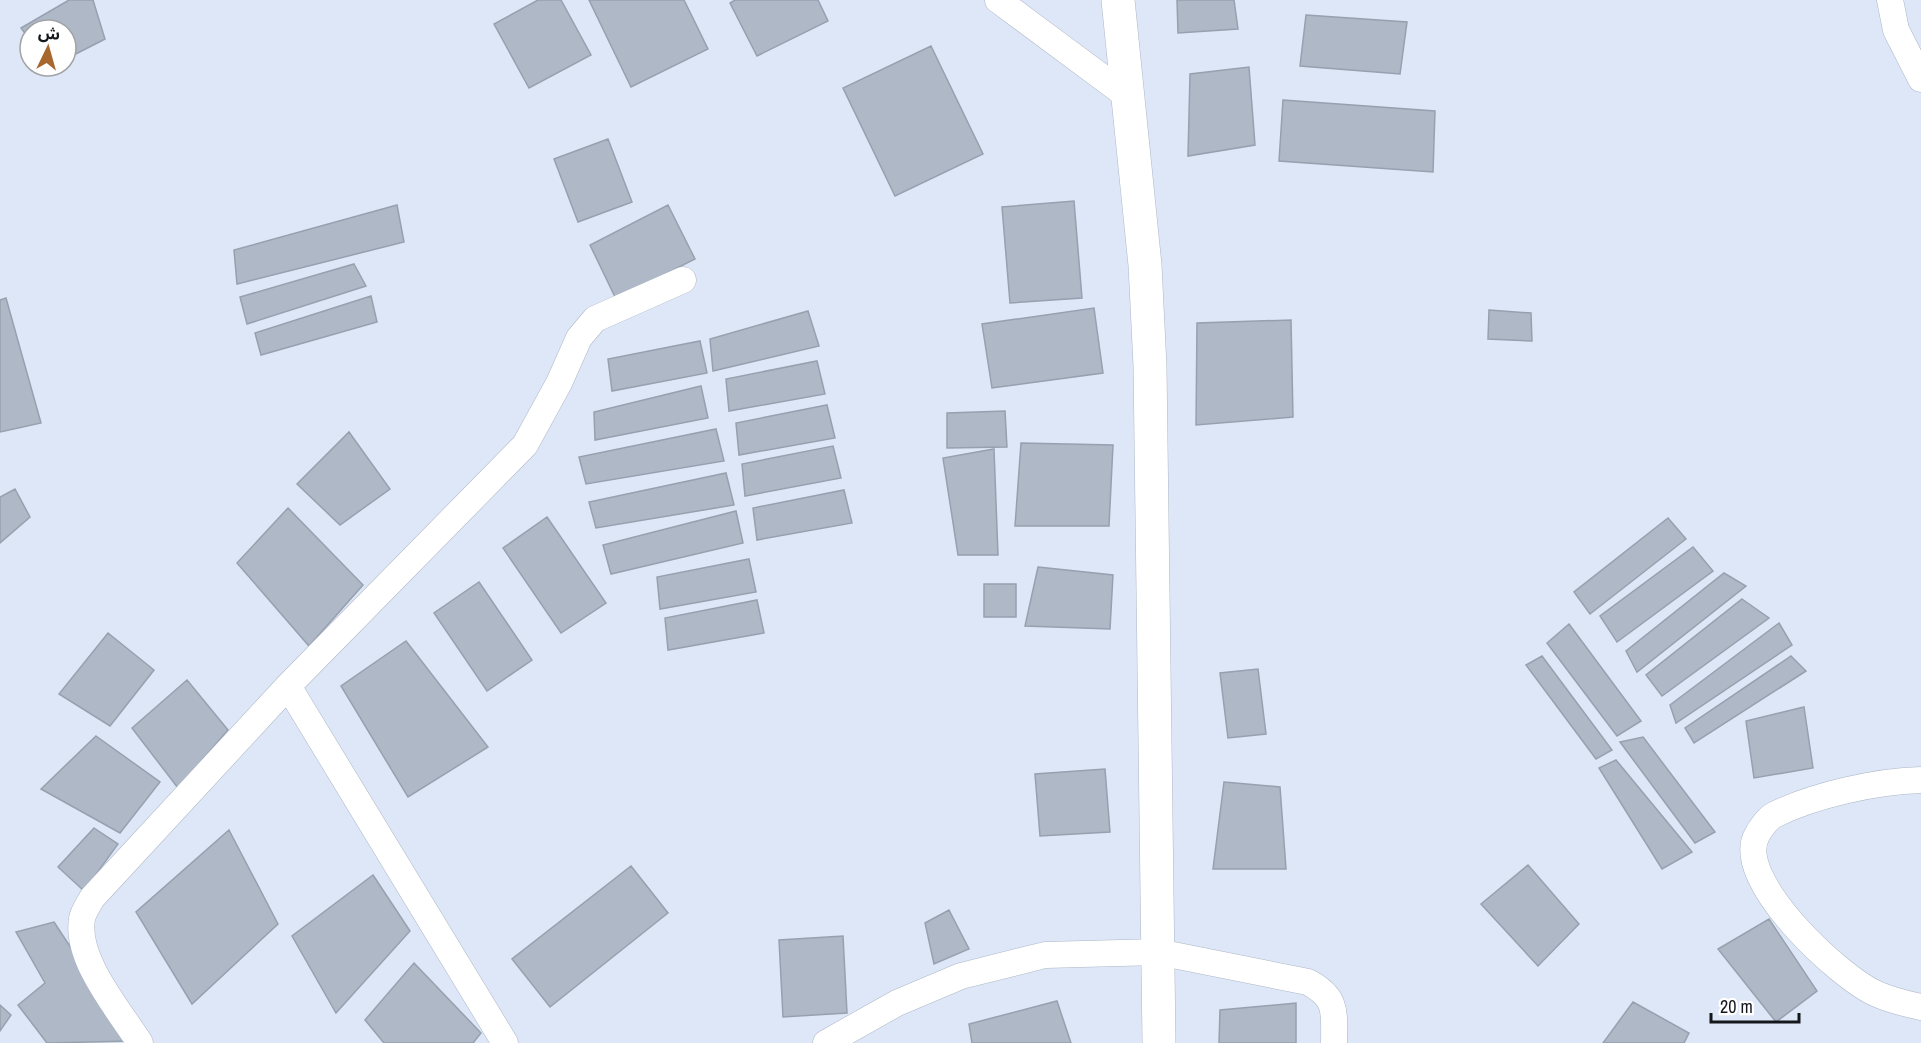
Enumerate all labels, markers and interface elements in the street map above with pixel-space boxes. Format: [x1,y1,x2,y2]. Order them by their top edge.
north arrow [18,18,78,78]
text: ش [37,21,61,45]
scale bar [1711,986,1800,1024]
text: 20 m [1720,994,1753,1019]

